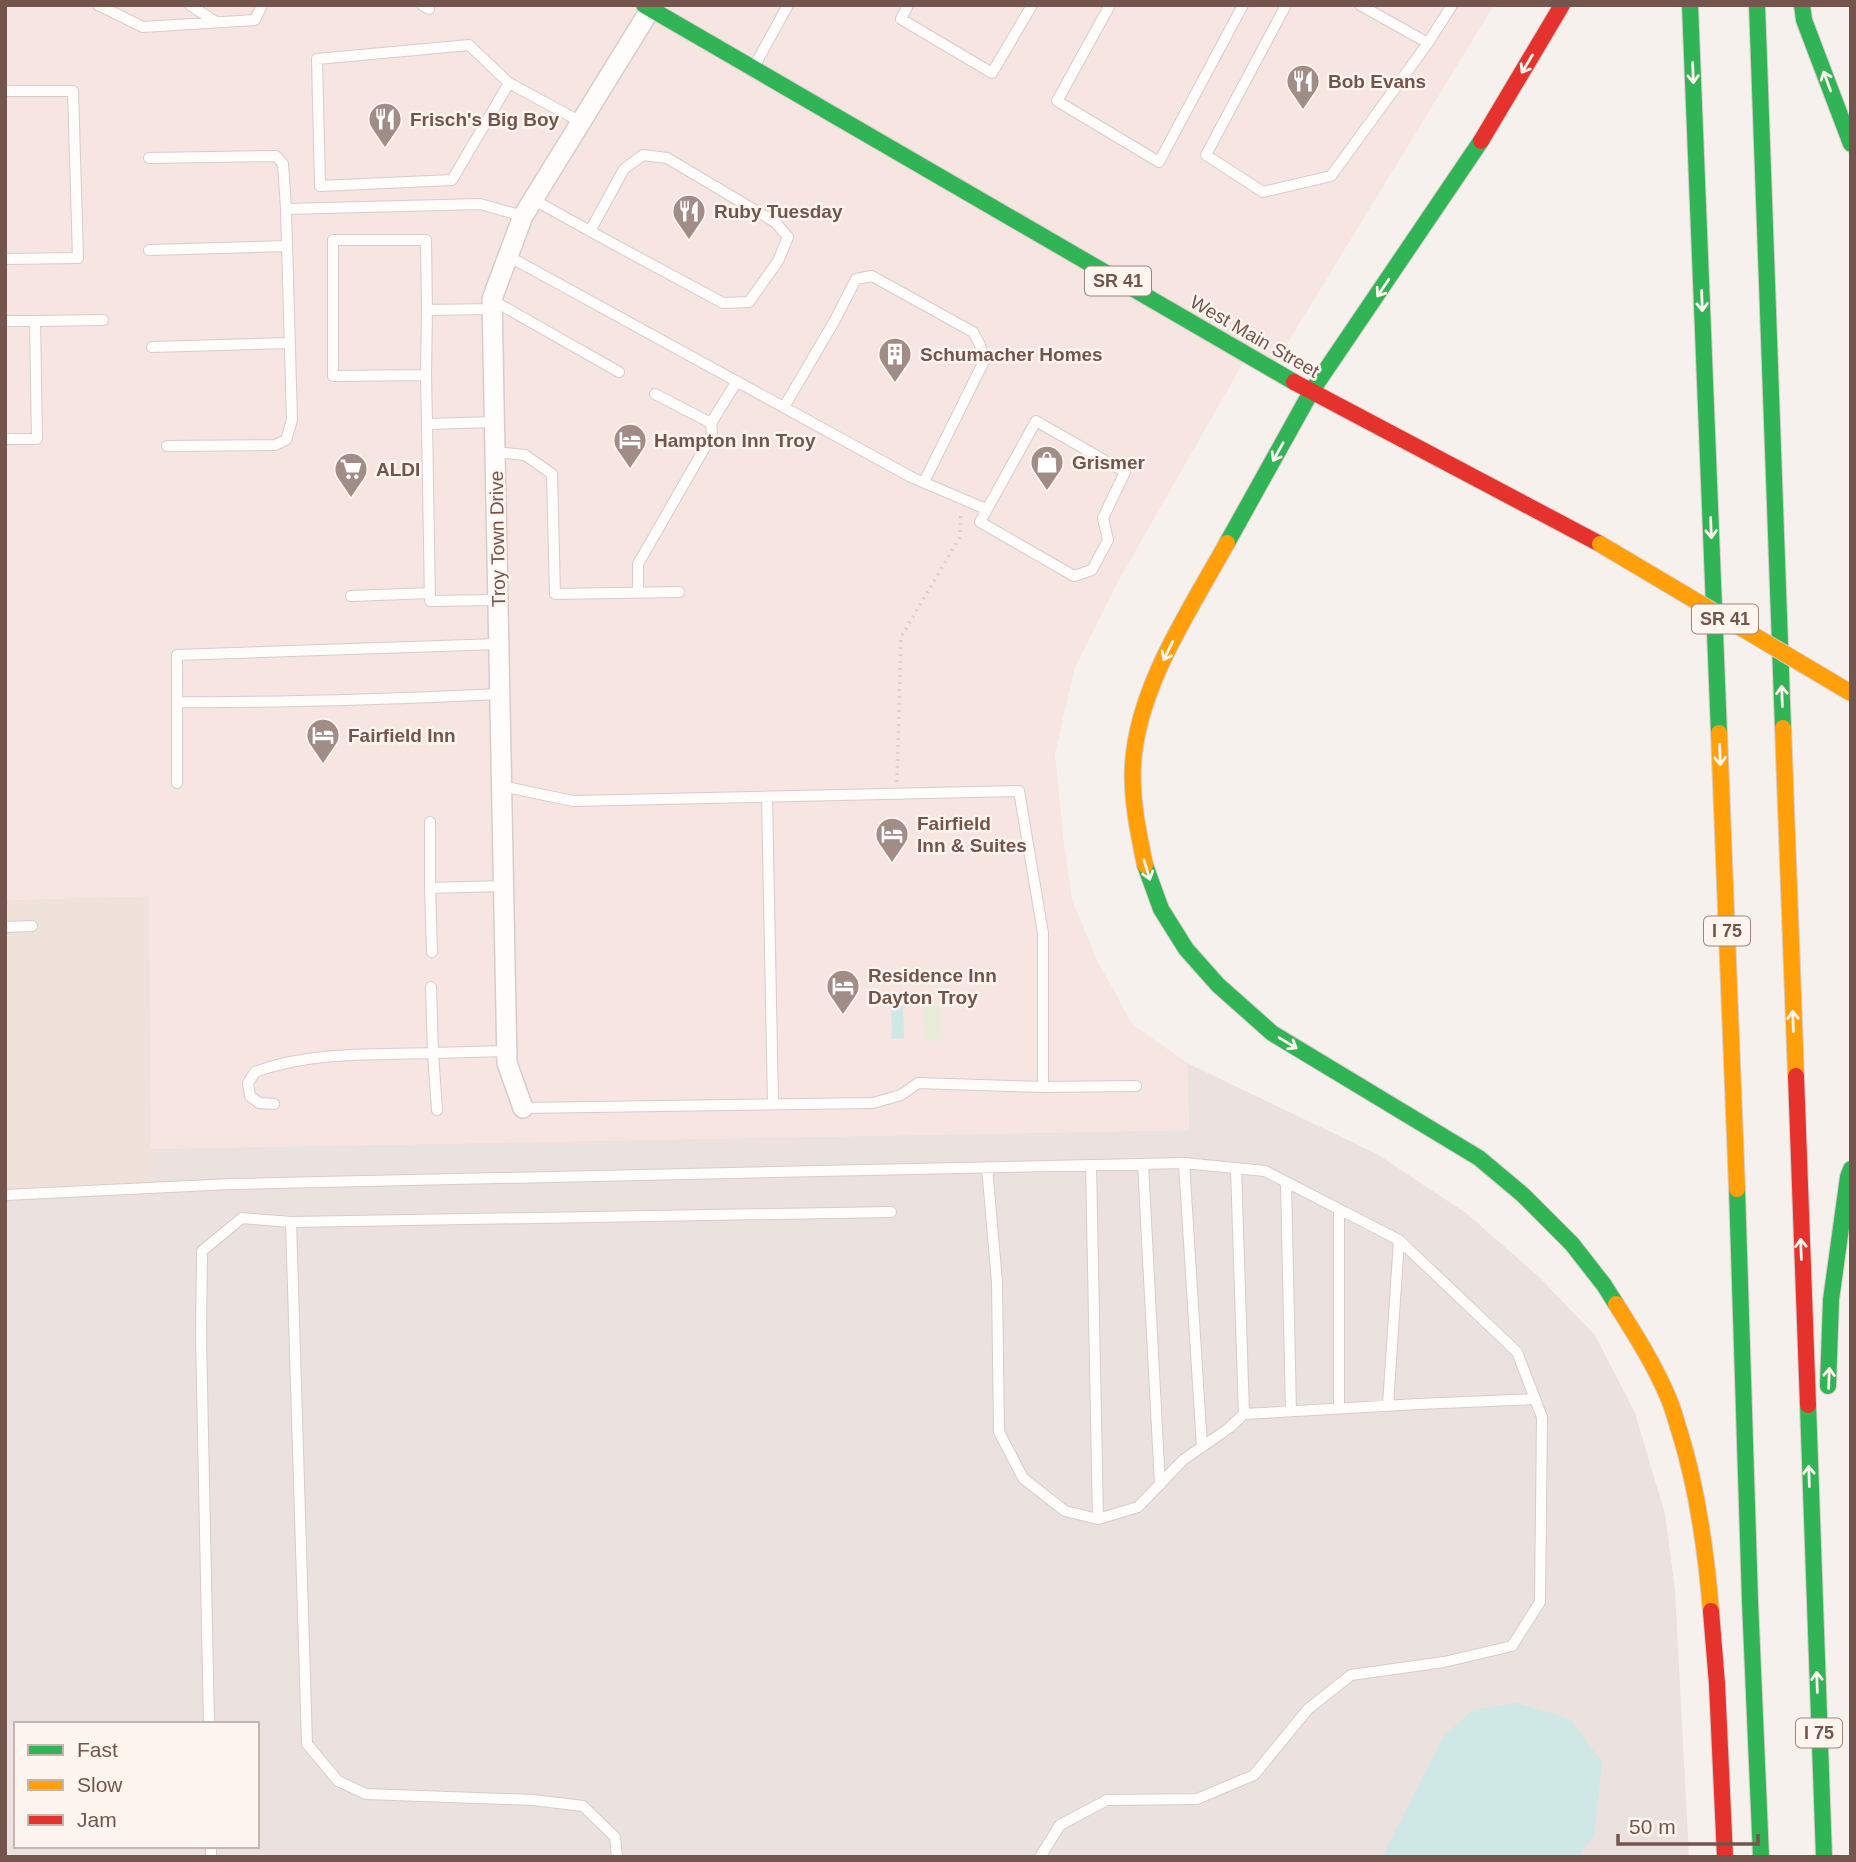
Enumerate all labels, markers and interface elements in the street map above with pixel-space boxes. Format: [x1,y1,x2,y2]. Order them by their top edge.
one-way arrow [1520,54,1534,74]
restaurant icon: Bob Evans [1284,62,1322,111]
one-way arrow [1687,62,1700,85]
one-way arrow [1819,70,1832,92]
place label: Bob Evans [1328,71,1426,92]
restaurant icon: Frisch's Big Boy [366,100,404,149]
place label: Frisch's Big Boy [410,109,560,130]
restaurant icon: Ruby Tuesday [670,192,708,241]
place label: Ruby Tuesday [714,201,843,222]
road number: SR 41 [1085,267,1151,296]
one-way arrow [1375,278,1390,297]
one-way arrow [1695,289,1709,312]
street label: West Main Street [1187,291,1324,382]
building icon: Schumacher Homes [876,335,914,384]
place label: Schumacher Homes [920,344,1103,365]
hotel icon: Hampton Inn Troy [611,421,649,470]
place label: Hampton Inn Troy [654,430,816,451]
one-way arrow [1270,441,1284,461]
shop icon: Grismer [1028,443,1066,492]
supermarket icon: ALDI [332,450,370,499]
place label: Grismer [1072,452,1145,473]
place label: ALDI [376,459,420,480]
street label: Troy Town Drive [486,471,509,607]
one-way arrow [1704,516,1717,539]
road number: SR 41 [1692,604,1758,634]
one-way arrow [1161,640,1174,661]
one-way arrow [1775,685,1788,708]
hotel icon: Fairfield Inn [304,716,342,765]
place label: Fairfield Inn [348,725,456,746]
one-way arrow [1713,744,1726,767]
place label: Fairfield Inn & Suites [917,813,1027,856]
hotel icon: Fairfield Inn & Suites [873,815,911,864]
one-way arrow [1142,859,1155,881]
road number: I 75 [1704,916,1750,946]
place label: Residence Inn Dayton Troy [868,965,997,1008]
hotel icon: Residence Inn Dayton Troy [824,967,862,1016]
one-way arrow [1787,1010,1800,1033]
one-way arrow [1278,1036,1298,1050]
one-way arrow [1795,1238,1808,1261]
one-way arrow [1822,1367,1835,1390]
one-way arrow [1803,1465,1816,1488]
one-way arrow [1810,1671,1823,1694]
road number: I 75 [1796,1718,1842,1748]
legend [14,1722,259,1848]
text: Fast [77,1738,118,1761]
text: Slow [77,1773,123,1796]
scale bar [1618,1802,1758,1846]
text: Jam [77,1808,117,1831]
text: 50 m [1629,1815,1676,1838]

